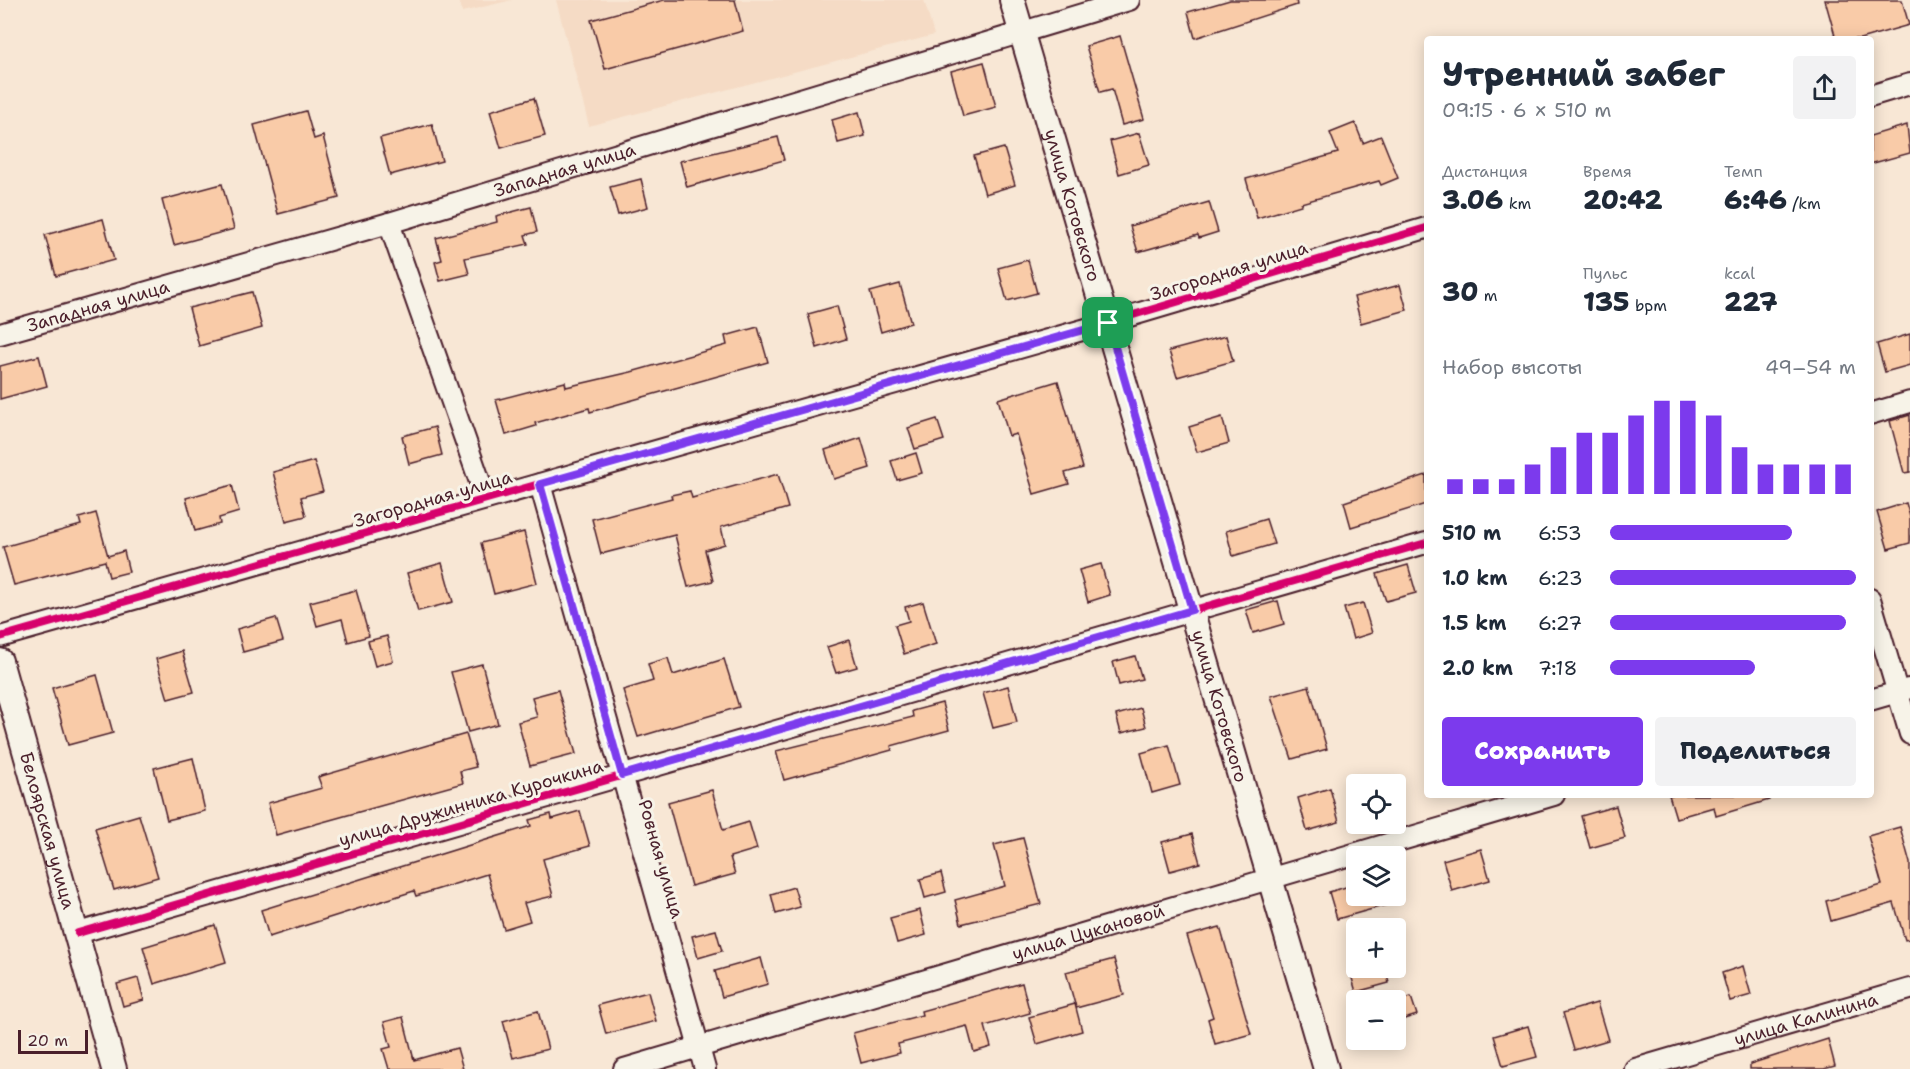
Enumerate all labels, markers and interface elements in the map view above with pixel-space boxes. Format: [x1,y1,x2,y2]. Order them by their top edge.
text: Утренний забег [1442,52,1725,97]
button: share [1793,56,1856,119]
text: 09:15 · 6 × 510 m [1442,97,1612,123]
street label: улица Котовского [1039,126,1106,284]
street label: Западная улица [491,137,639,203]
text: Дистанция [1442,161,1528,182]
text: Время [1583,161,1632,182]
text: Темп [1724,161,1763,182]
text: 3.06 [1442,182,1503,217]
text: 20:42 [1583,182,1662,217]
text: 6:46 [1724,182,1787,217]
text: km [1503,193,1531,214]
text: /km [1787,193,1821,214]
street label: Загородная улица [1147,236,1311,306]
text: Пульс [1583,263,1628,284]
text: kcal [1724,263,1755,284]
street label: Западная улица [24,274,172,338]
text: 30 [1442,274,1478,309]
text: 135 [1583,284,1629,319]
text: 227 [1724,284,1778,319]
text: m [1478,285,1498,306]
text: bpm [1629,295,1667,316]
pin [1082,297,1133,348]
icon: arrive [1091,306,1124,339]
text: Набор высоты [1442,354,1582,380]
text: 49–54 m [1765,354,1856,380]
street label: Загородная улица [351,465,515,533]
text: 510 m [1442,520,1501,546]
text: 6:53 [1538,520,1582,546]
text: 1.0 km [1442,565,1507,591]
text: 6:23 [1538,565,1583,591]
text: 1.5 km [1442,610,1506,636]
text: 6:27 [1538,610,1582,636]
street label: улица Котовского [1186,627,1253,785]
text: 2.0 km [1442,655,1513,681]
text: 7:18 [1538,655,1577,681]
button: Сохранить [1442,717,1643,786]
button: Поделиться [1655,717,1856,786]
street label: Белоярская улица [14,749,81,912]
street label: улица Дружинника Курочкина [336,754,606,852]
map controls [1346,774,1406,1050]
button: locate [1346,774,1406,834]
street label: Ровная улица [633,797,689,921]
button: layers [1346,846,1406,906]
street label: улица Цукановой [1009,898,1168,966]
button: + [1346,918,1406,978]
street label: улица Калинина [1731,987,1881,1052]
button: − [1346,990,1406,1050]
scale bar [18,1027,88,1054]
text: 20 m [27,1030,68,1051]

